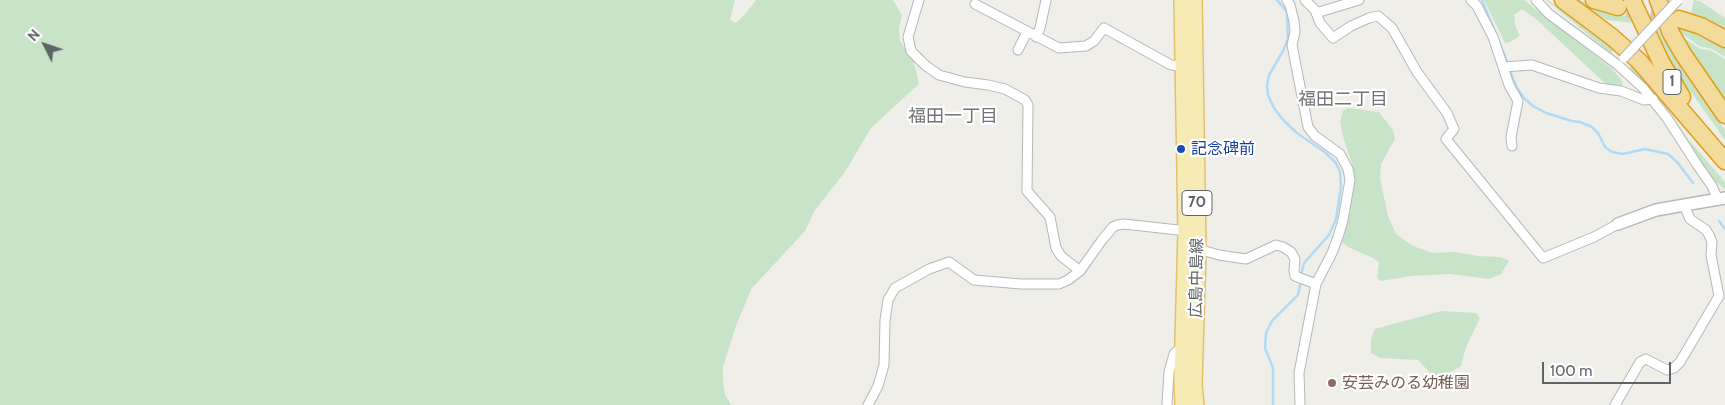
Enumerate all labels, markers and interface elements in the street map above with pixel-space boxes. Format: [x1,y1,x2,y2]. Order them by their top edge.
north arrow [20,20,70,70]
text: N [24,26,44,45]
road number: 1 [1663,70,1681,94]
district label: 福田二丁目 [1298,89,1388,111]
district label: 福田一丁目 [908,106,998,128]
place label: 記念碑前 [1191,139,1255,159]
marker: 記念碑前 [1175,143,1187,155]
road number: 70 [1182,190,1212,216]
street label: 広島中島線 [1187,238,1207,318]
scale bar [1545,352,1674,384]
text: 100 m [1550,362,1592,380]
place label: 安芸みのる幼稚園 [1342,373,1470,393]
marker: 安芸みのる幼稚園 [1326,377,1338,389]

